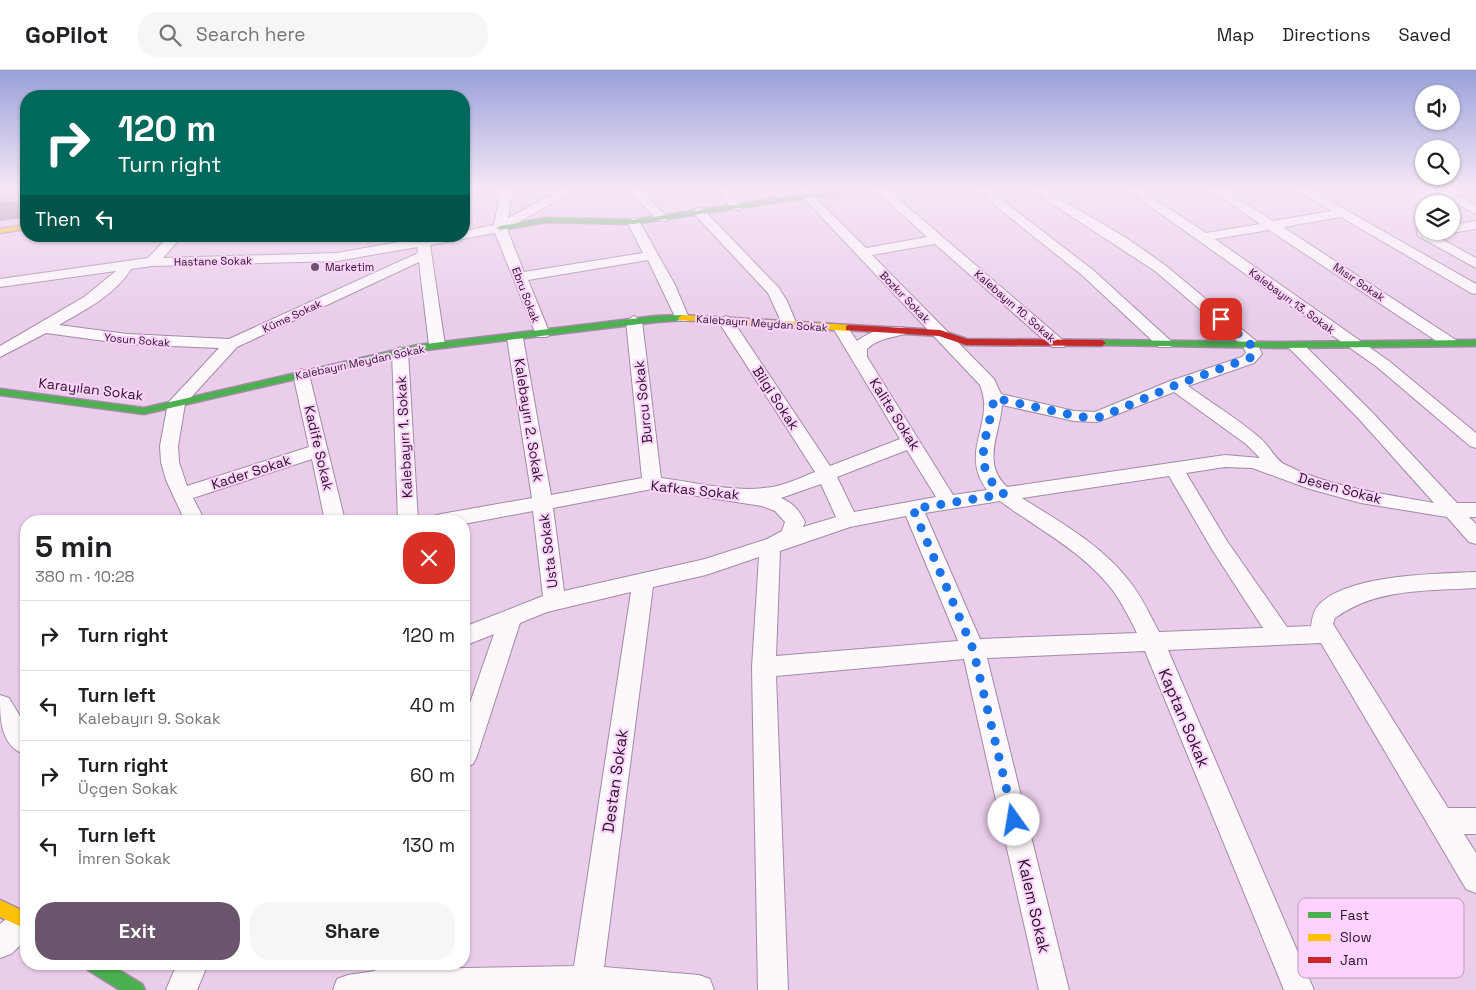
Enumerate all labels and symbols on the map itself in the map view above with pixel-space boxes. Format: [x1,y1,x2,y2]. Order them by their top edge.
street label: Hastane Sokak [174,253,252,269]
place label: Marketim [325,260,374,274]
street label: Mısır Sokak [1331,260,1388,304]
marker: Marketim [309,261,321,273]
street label: Ebru Sokak [509,265,543,325]
street label: Kalebayırı 13. Sokak [1246,265,1338,337]
street label: Kalebayırı 10. Sokak [972,267,1058,345]
street label: Bozkır Sokak [877,268,933,326]
street label: Küme Sokak [260,296,324,336]
pin [1200,298,1242,340]
street label: Kalebayırı Meydan Sokak [696,311,828,335]
street label: Yosun Sokak [103,330,171,350]
street label: Kalebayırı Meydan Sokak [294,341,426,383]
street label: Kalebayırı 2. Sokak [510,357,548,483]
street label: Burcu Sokak [630,359,656,445]
street label: Bilgi Sokak [749,363,803,434]
street label: Karayılan Sokak [38,374,145,404]
street label: Kalebayırı 1. Sokak [392,375,416,498]
street label: Kalite Sokak [866,375,925,454]
street label: Kadife Sokak [300,404,338,493]
street label: Kader Sokak [209,451,294,493]
street label: Desen Sokak [1296,468,1384,508]
street label: Kafkas Sokak [650,476,741,504]
street label: Usta Sokak [534,512,561,589]
street label: Kaptan Sokak [1154,665,1214,771]
street label: Destan Sokak [597,727,633,834]
position arrow [987,793,1039,845]
street label: Kalem Sokak [1013,857,1055,956]
legend [1298,898,1464,978]
text: Fast [1340,906,1369,924]
text: Slow [1340,928,1372,946]
text: Jam [1340,951,1368,969]

